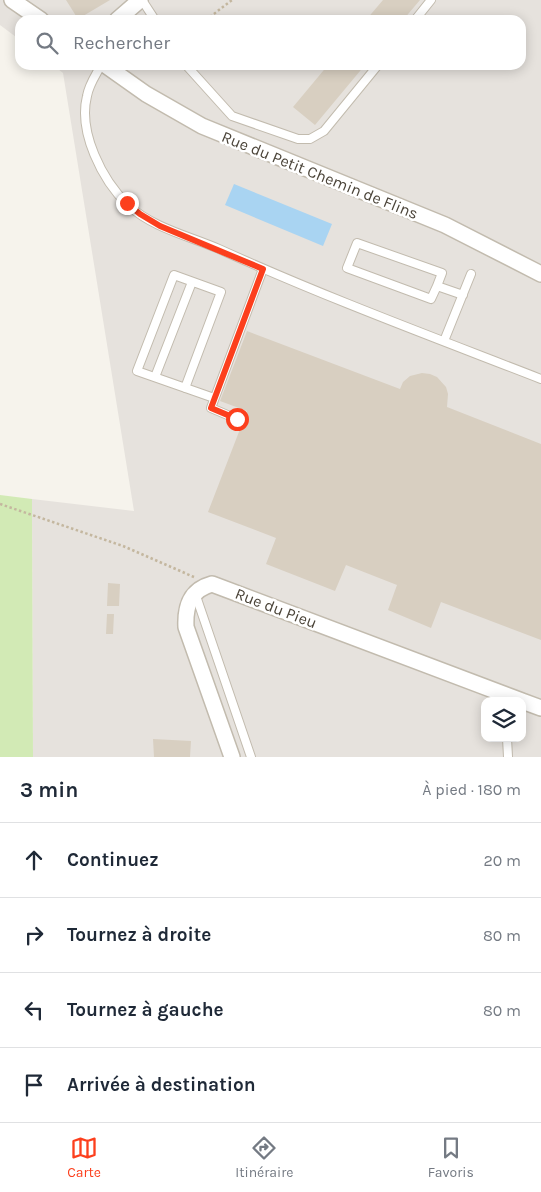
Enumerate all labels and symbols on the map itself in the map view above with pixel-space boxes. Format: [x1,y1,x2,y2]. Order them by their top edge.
street label: Rue du Petit Chemin de Flins [219,127,421,223]
route end [116,192,139,215]
route start [226,408,249,431]
street label: Rue du Pieu [232,584,320,632]

